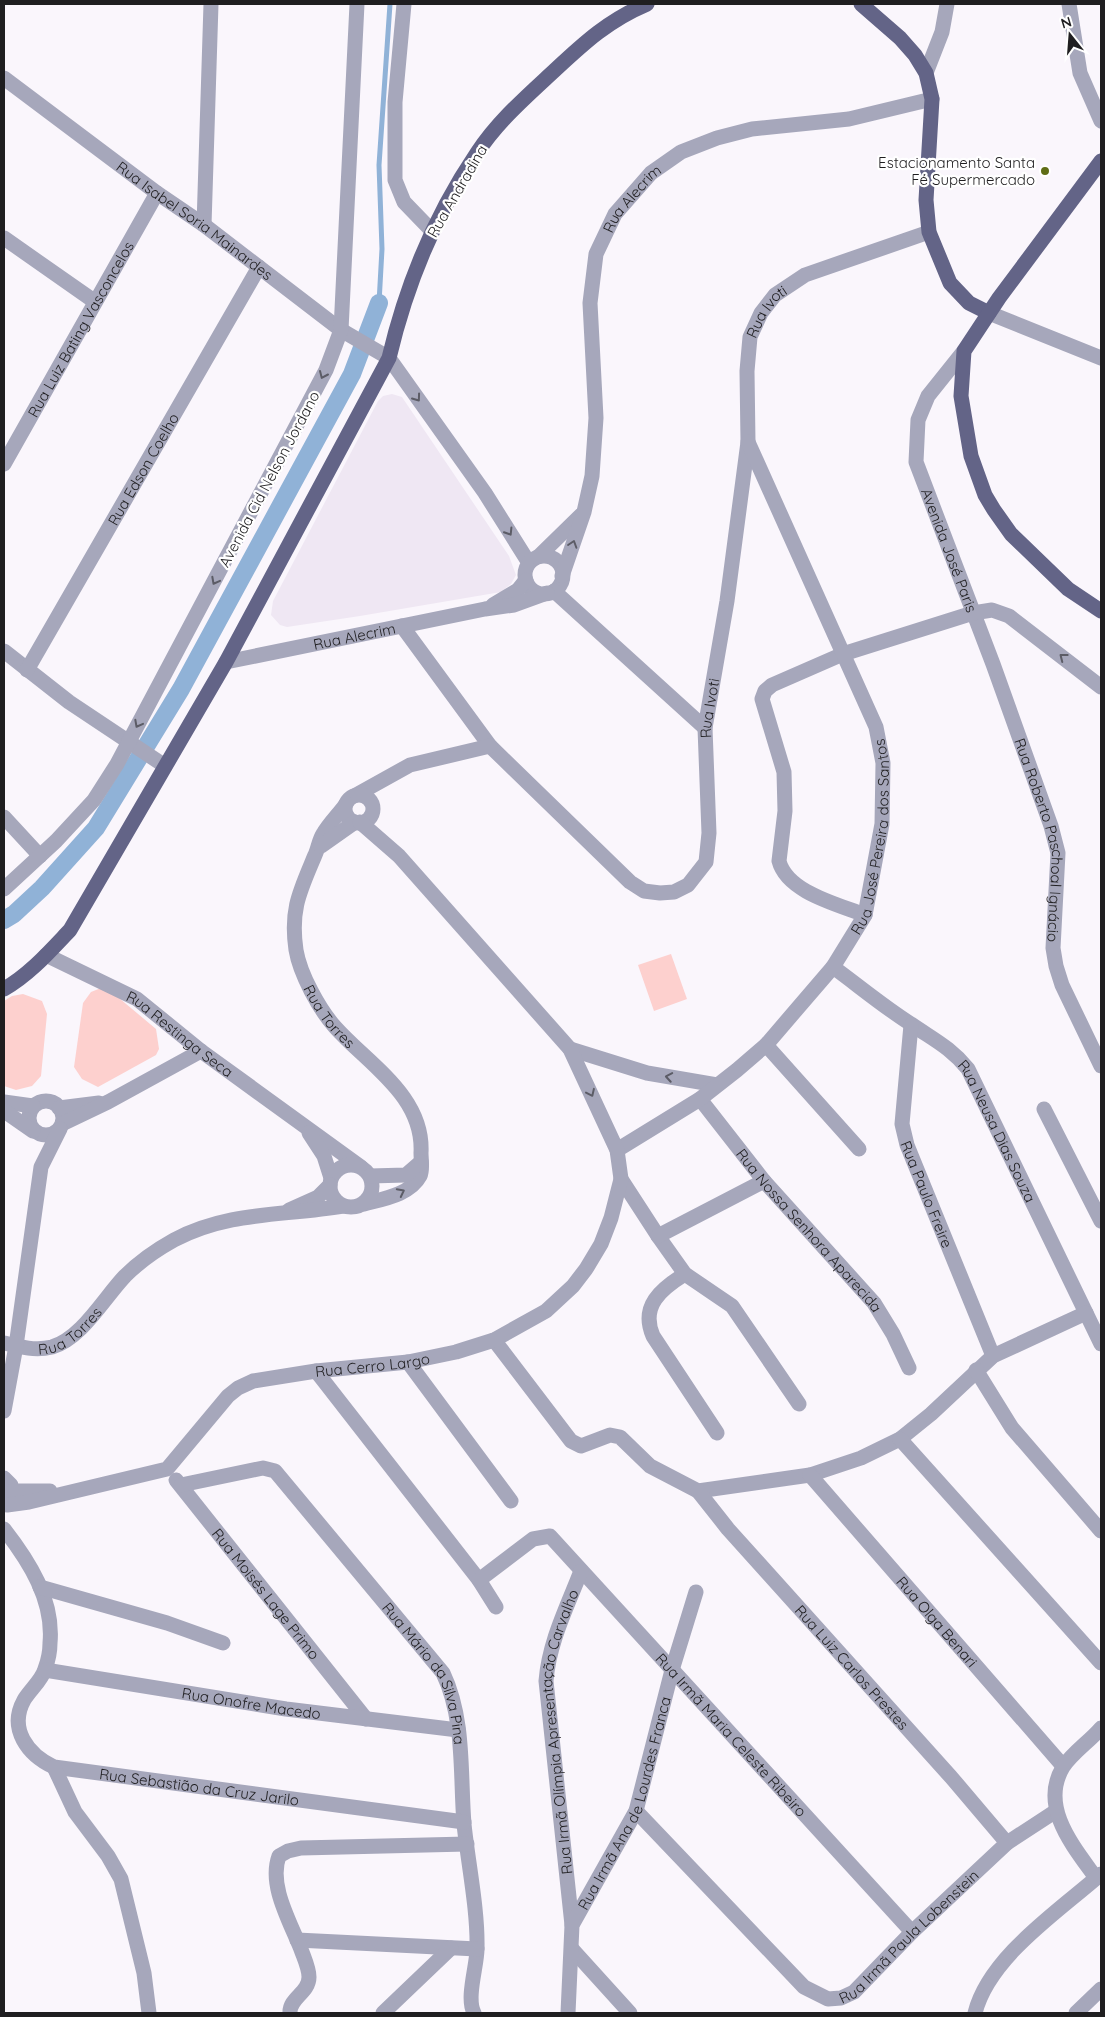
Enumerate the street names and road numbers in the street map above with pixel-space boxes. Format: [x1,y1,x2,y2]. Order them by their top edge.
street label: Rua Andradina [423,141,491,241]
street label: Rua Isabel Soria Mainardes [113,157,277,284]
street label: Rua Alecrim [598,160,664,236]
street label: Rua Luiz Bating Vasconcelos [23,238,137,420]
street label: Rua Ivoti [742,281,790,341]
street label: Avenida Cid Nelson Jordano [214,388,324,570]
street label: Rua Edson Coelho [103,409,183,528]
street label: Avenida José Paris [917,485,982,615]
street label: Rua Alecrim [311,618,397,653]
street label: Rua Ivoti [696,677,723,739]
street label: Rua Roberto Paschoal Ignácio [1011,735,1068,943]
street label: Rua José Pereira dos Santos [846,737,893,938]
street label: Rua Torres [300,981,359,1052]
street label: Rua Restinga Seca [124,986,237,1081]
street label: Rua Neusa Dias Souza [954,1055,1040,1205]
street label: Rua Paulo Freire [897,1138,957,1250]
street label: Rua Nossa Senhora Aparecida [732,1144,887,1315]
street label: Rua Torres [37,1303,106,1358]
street label: Rua Cerro Largo [314,1348,431,1381]
street label: Rua Moisés Lage Primo [208,1524,324,1663]
street label: Rua Olga Benari [893,1572,982,1671]
street label: Rua Irmã Olímpia Apresentação Carvalho [536,1586,582,1875]
street label: Rua Mário da Silva Pina [378,1598,470,1745]
street label: Rua Luiz Carlos Prestes [791,1601,913,1733]
street label: Rua Irmã Maria Celeste Ribeiro [652,1649,811,1820]
street label: Rua Onofre Macedo [181,1683,322,1723]
street label: Rua Irmã Ana de Lourdes Franca [573,1694,674,1913]
street label: Rua Sebastião da Cruz Jarilo [98,1764,300,1809]
street label: Rua Irmã Paula Lobenstein [836,1865,982,2007]

